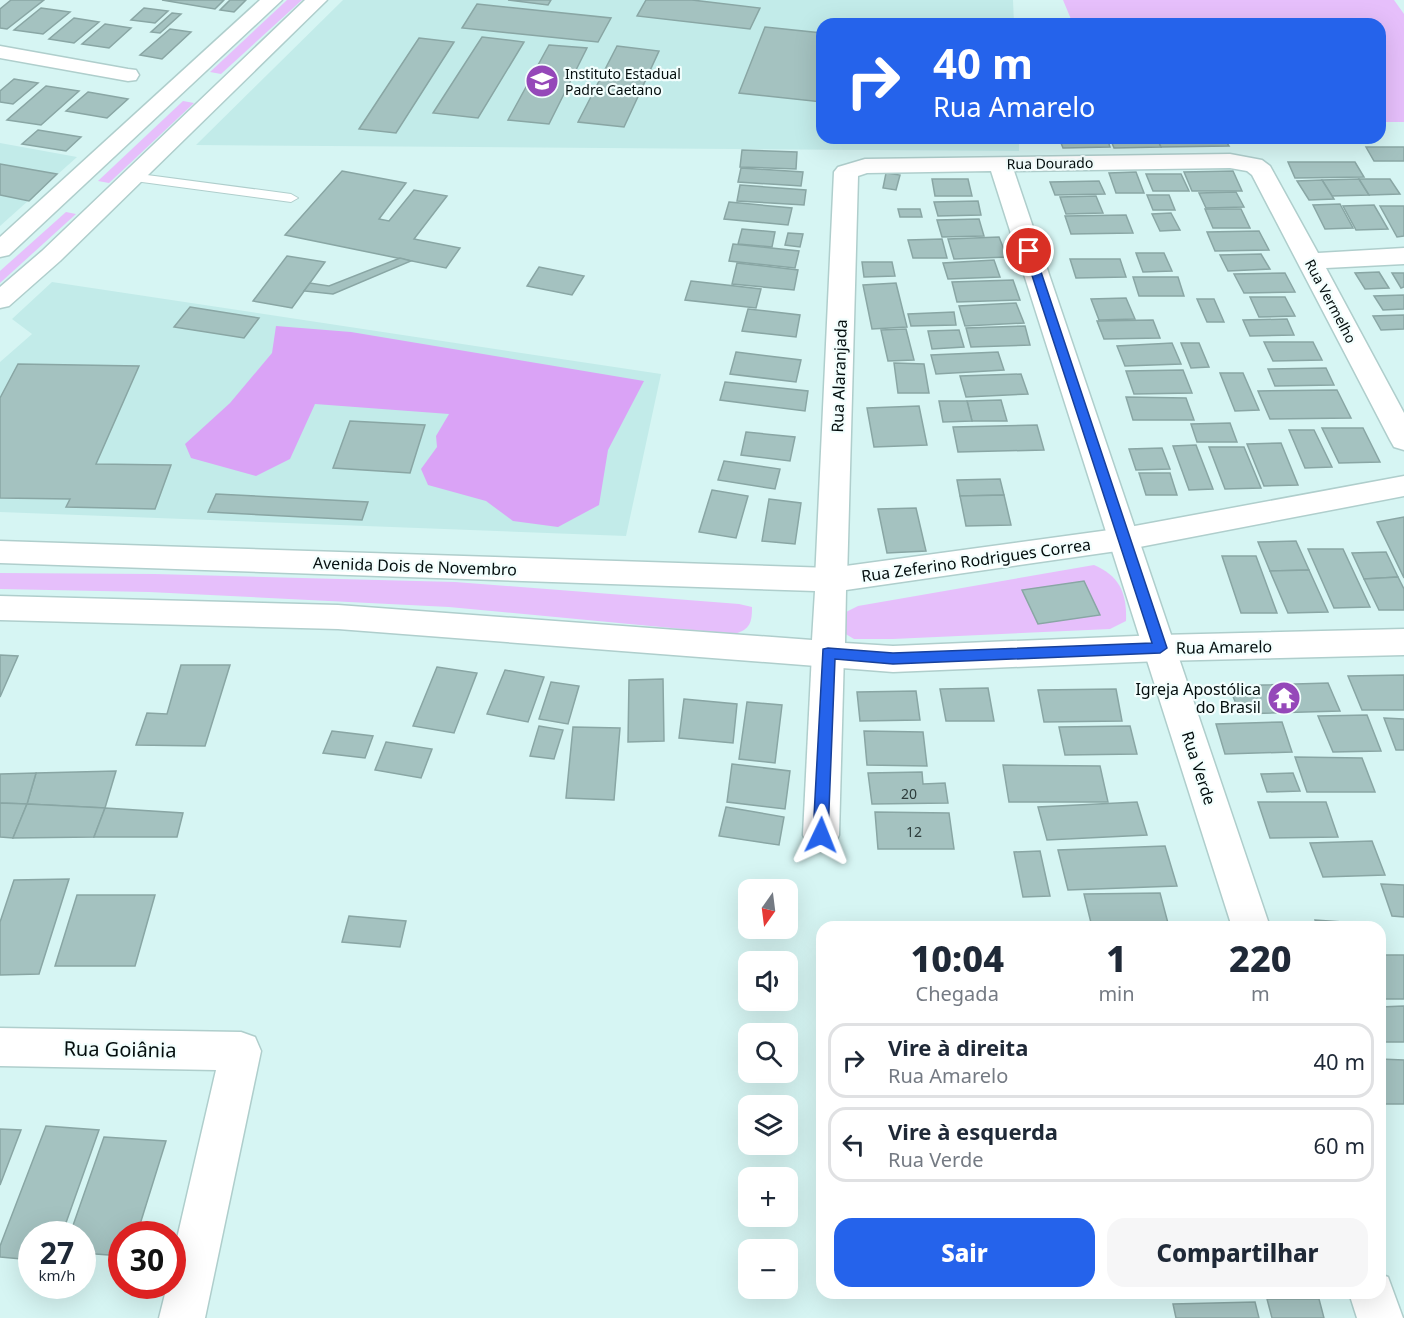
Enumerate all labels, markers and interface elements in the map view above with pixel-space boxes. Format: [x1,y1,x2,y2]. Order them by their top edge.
text: 40 m [933,34,1033,91]
icon: right [834,42,912,120]
school or university icon: Instituto Estadual Padre Caetano [524,63,560,99]
place label: Instituto Estadual Padre Caetano [565,64,681,99]
text: Rua Amarelo [933,88,1095,125]
street label: Rua Dourado [1007,153,1093,173]
pin [1003,225,1054,276]
icon: arrive [1012,234,1045,267]
street label: Rua Vermelho [1301,256,1361,346]
street label: Rua Alaranjada [826,319,852,433]
street label: Rua Zeferino Rodrigues Correa [860,533,1092,587]
street label: Avenida Dois de Novembro [313,551,517,581]
street label: Rua Amarelo [1176,635,1272,659]
place label: Igreja Apostólica do Brasil [1135,678,1261,718]
temple icon: Igreja Apostólica do Brasil [1266,680,1302,716]
street label: Rua Verde [1177,728,1221,808]
house number: 20 [901,784,917,803]
position arrow [789,803,853,867]
house number: 12 [906,822,922,841]
north arrow [738,879,798,939]
map controls [738,879,798,1299]
text: 10:04 [910,934,1004,983]
text: 1 [1106,934,1127,983]
text: 220 [1229,934,1292,983]
button: sound [738,951,798,1011]
text: Chegada [916,980,999,1007]
text: min [1098,980,1135,1007]
text: m [1251,980,1270,1007]
button: search [738,1023,798,1083]
text: Vire à direita [888,1032,1028,1062]
street label: Rua Goiânia [63,1035,177,1063]
icon: right [837,1044,870,1077]
text: 40 m [1314,1046,1365,1076]
text: Rua Amarelo [888,1062,1008,1089]
button: layers [738,1095,798,1155]
text: Vire à esquerda [888,1116,1058,1146]
icon: left [837,1128,870,1161]
text: 60 m [1314,1130,1365,1160]
text: Rua Verde [888,1146,984,1173]
button: + [738,1167,798,1227]
button: Sair [834,1218,1095,1287]
button: Compartilhar [1107,1218,1368,1287]
speed limit sign: 30 [108,1221,186,1299]
text: 27 [40,1232,74,1273]
button: − [738,1239,798,1299]
text: km/h [39,1265,75,1285]

